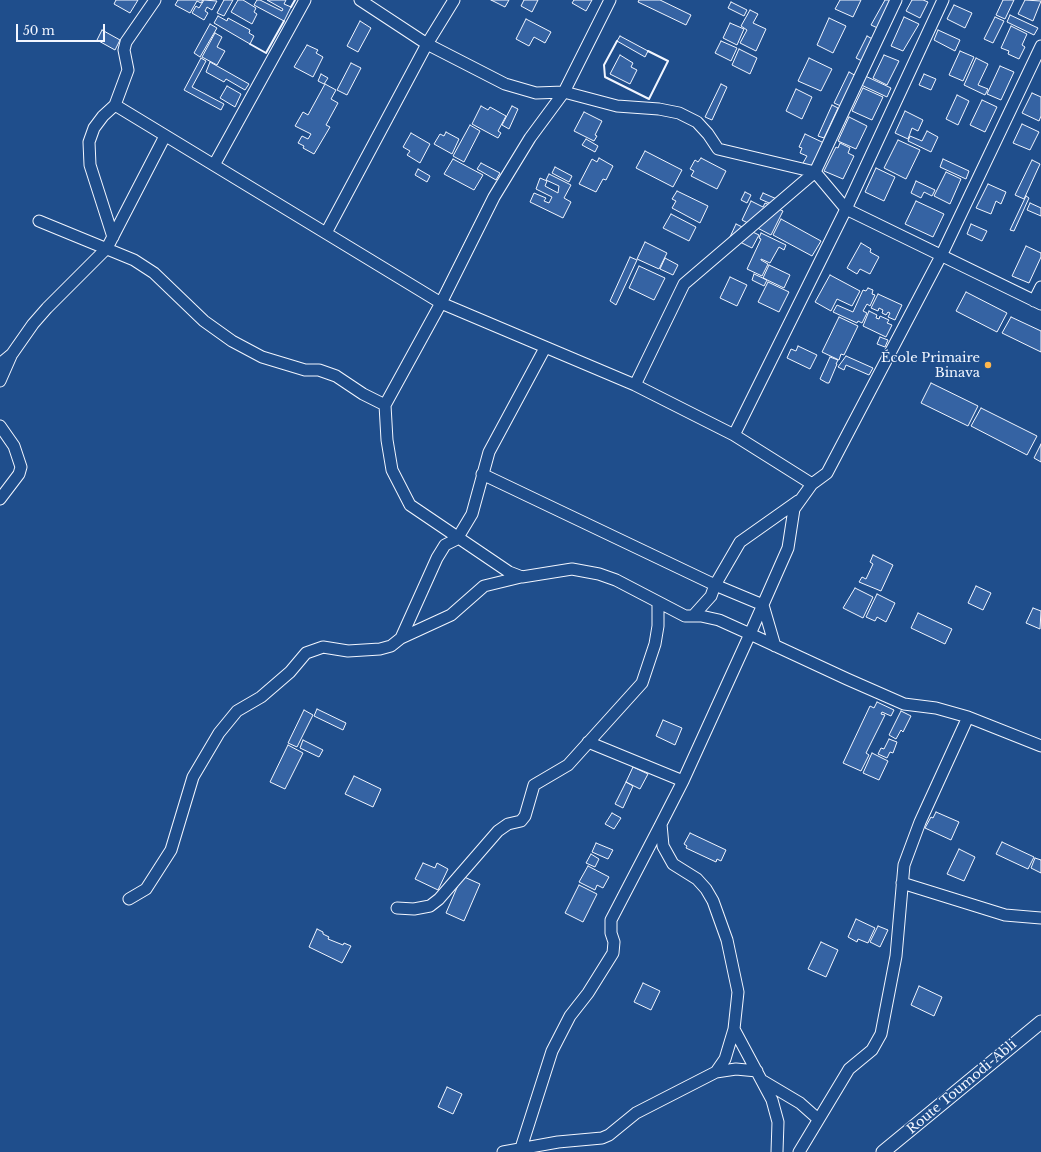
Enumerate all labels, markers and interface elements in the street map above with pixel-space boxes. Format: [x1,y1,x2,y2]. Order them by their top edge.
scale bar [18,16,107,42]
text: 50 m [23,23,55,38]
place label: École Primaire Binava [881,350,980,381]
marker: École Primaire Binava [983,360,993,370]
street label: Route Toumodi-Abli [904,1037,1020,1137]

